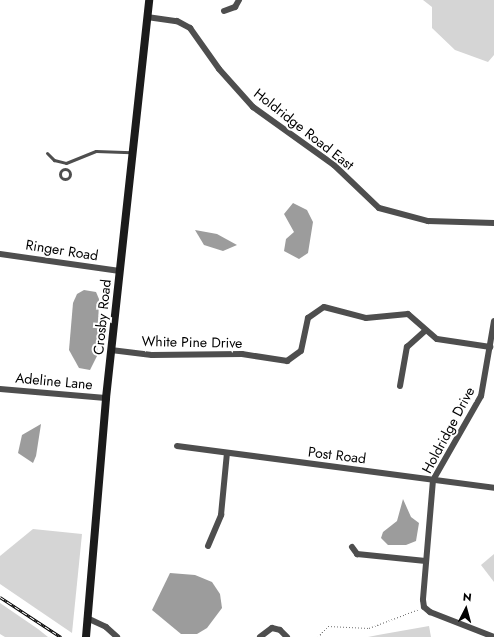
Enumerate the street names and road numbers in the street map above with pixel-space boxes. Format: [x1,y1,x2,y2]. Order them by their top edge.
street label: Holdridge Road East [251,85,357,173]
street label: Ringer Road [25,236,99,264]
street label: Crosby Road [90,278,114,356]
street label: White Pine Drive [141,333,243,351]
street label: Adeline Lane [15,369,93,393]
street label: Holdridge Drive [418,384,478,476]
street label: Post Road [307,443,367,467]

